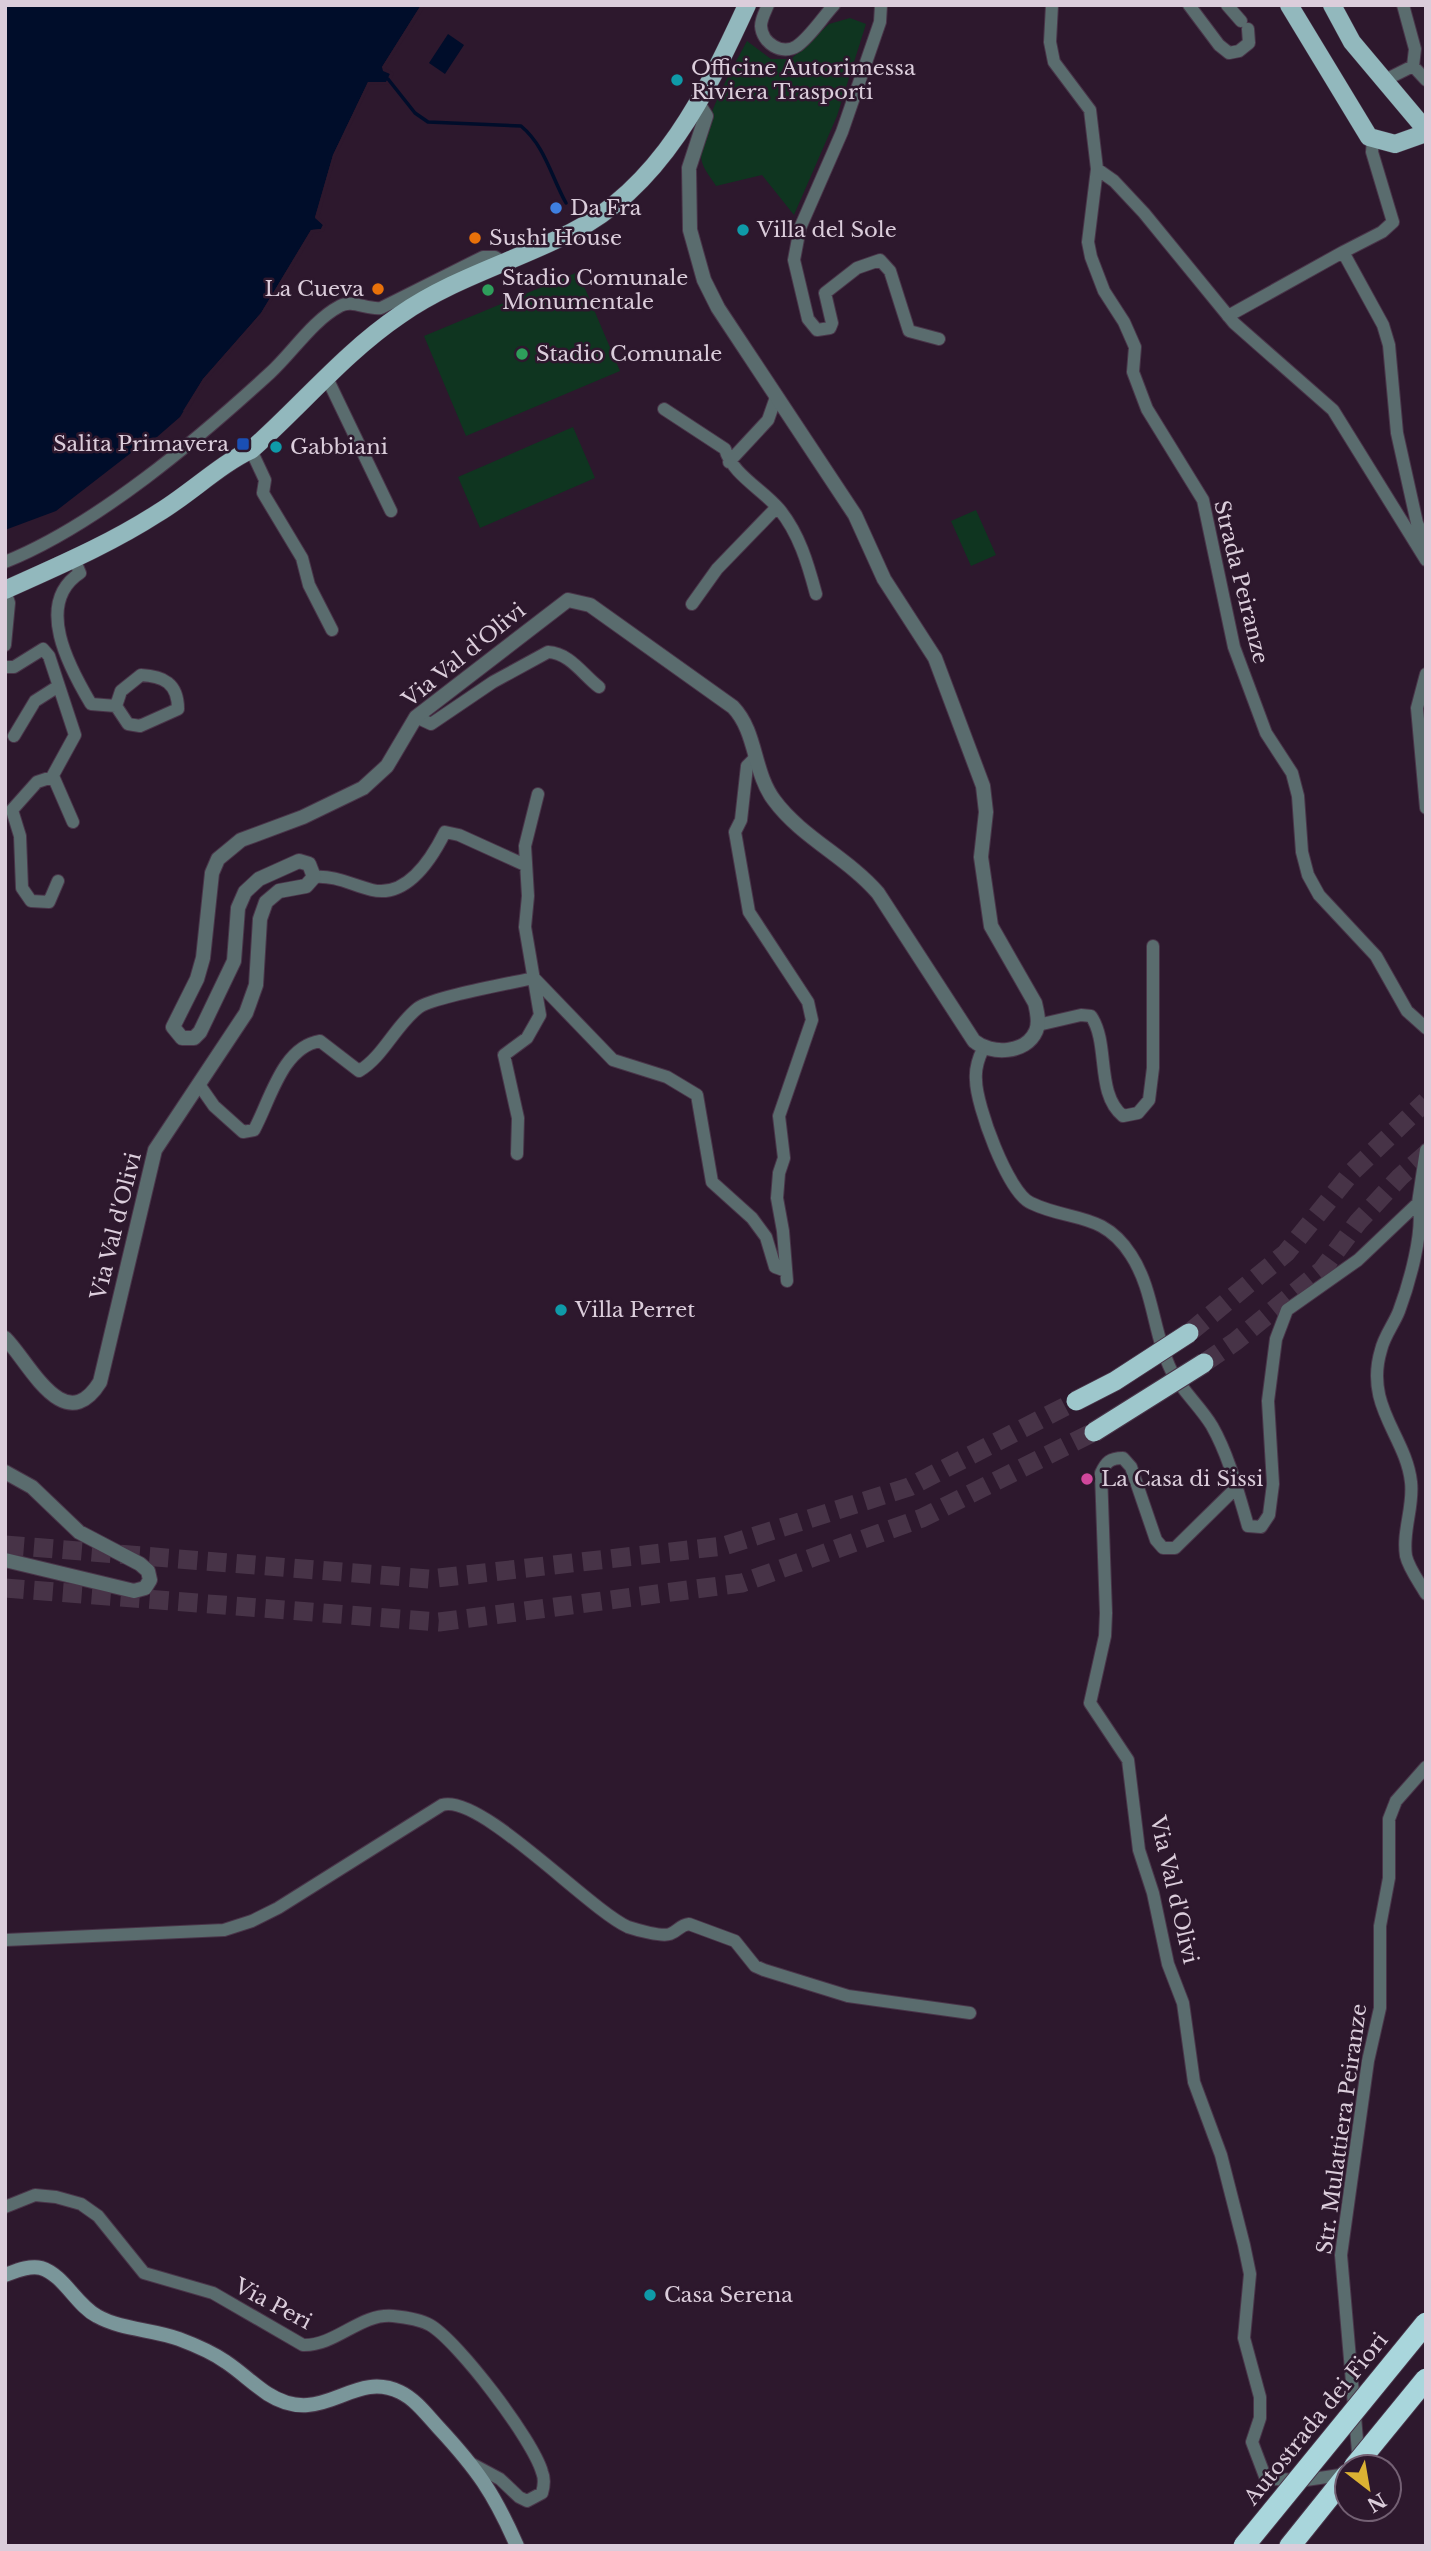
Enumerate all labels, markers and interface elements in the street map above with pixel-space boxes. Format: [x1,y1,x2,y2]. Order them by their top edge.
place label: Officine Autorimessa Riviera Trasporti [691,55,916,105]
marker: Officine Autorimessa Riviera Trasporti [669,72,685,88]
place label: Da Fra [570,195,642,221]
marker: Da Fra [548,200,564,216]
place label: Villa del Sole [756,217,897,243]
marker: Villa del Sole [735,222,751,238]
place label: Sushi House [489,225,622,251]
marker: Sushi House [467,230,483,246]
place label: Stadio Comunale Monumentale [502,265,688,315]
place label: La Cueva [264,276,364,302]
marker: La Cueva [370,281,386,297]
marker: Stadio Comunale Monumentale [480,282,496,298]
place label: Stadio Comunale [536,341,722,367]
marker: Stadio Comunale [514,346,530,362]
place label: Salita Primavera [53,431,229,457]
place label: Gabbiani [290,434,388,460]
marker: Salita Primavera [235,436,251,452]
marker: Gabbiani [268,439,284,455]
street label: Strada Peiranze [1208,498,1274,666]
street label: Via Val d'Olivi [396,597,531,713]
street label: Via Val d'Olivi [85,1150,147,1303]
place label: Villa Perret [574,1297,695,1323]
marker: Villa Perret [553,1302,569,1318]
place label: La Casa di Sissi [1101,1466,1263,1492]
marker: La Casa di Sissi [1079,1471,1095,1487]
street label: Via Val d'Olivi [1144,1813,1204,1966]
street label: Str. Mulattiera Peiranze [1312,2002,1372,2256]
street label: Via Peri [229,2272,316,2335]
place label: Casa Serena [664,2282,793,2308]
marker: Casa Serena [642,2287,658,2303]
street label: Autostrada dei Fiori [1238,2328,1393,2511]
north arrow [1333,2453,1403,2523]
text: N [1363,2488,1390,2517]

